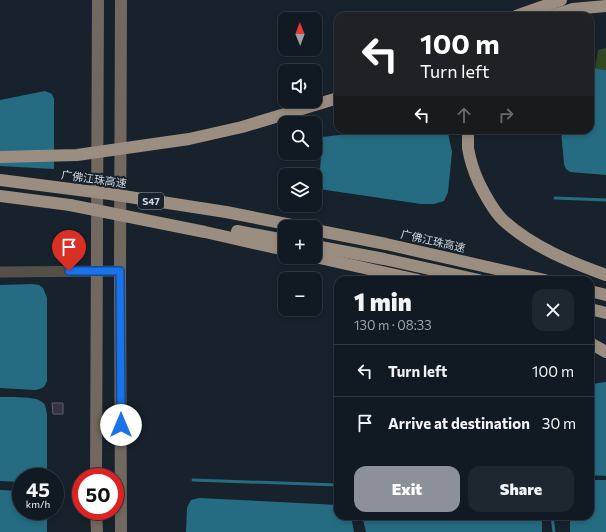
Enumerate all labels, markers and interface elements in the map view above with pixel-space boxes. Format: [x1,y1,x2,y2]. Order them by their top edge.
north arrow [278,12,322,56]
map controls [278,12,322,316]
text: 100 m [420,26,500,60]
icon: left [354,28,406,80]
text: Turn left [420,60,489,82]
button: sound [278,64,322,108]
icon: left [411,104,433,126]
icon: ahead [453,104,475,126]
icon: right [495,104,517,126]
button: search [278,116,322,160]
street label: 广佛江珠高速 [60,167,128,190]
button: layers [278,168,322,212]
road number: S47 [138,193,164,209]
button: + [278,220,322,264]
street label: 广佛江珠高速 [399,227,467,254]
pin [52,230,86,271]
icon: arrive [58,236,80,258]
button: − [278,272,322,316]
text: 1 min [354,287,412,316]
button: close [532,289,574,331]
text: 130 m · 08:33 [354,317,432,333]
icon: left [354,360,376,382]
text: Turn left [388,362,447,380]
text: 100 m [532,362,574,380]
position arrow [100,404,142,446]
icon: arrive [354,412,376,434]
text: Arrive at destination [388,414,530,432]
text: 30 m [542,414,576,432]
button: Exit [354,466,460,512]
button: Share [468,466,574,512]
speed limit sign: 50 [72,468,124,520]
text: 45 [26,477,50,501]
text: km/h [26,498,50,510]

